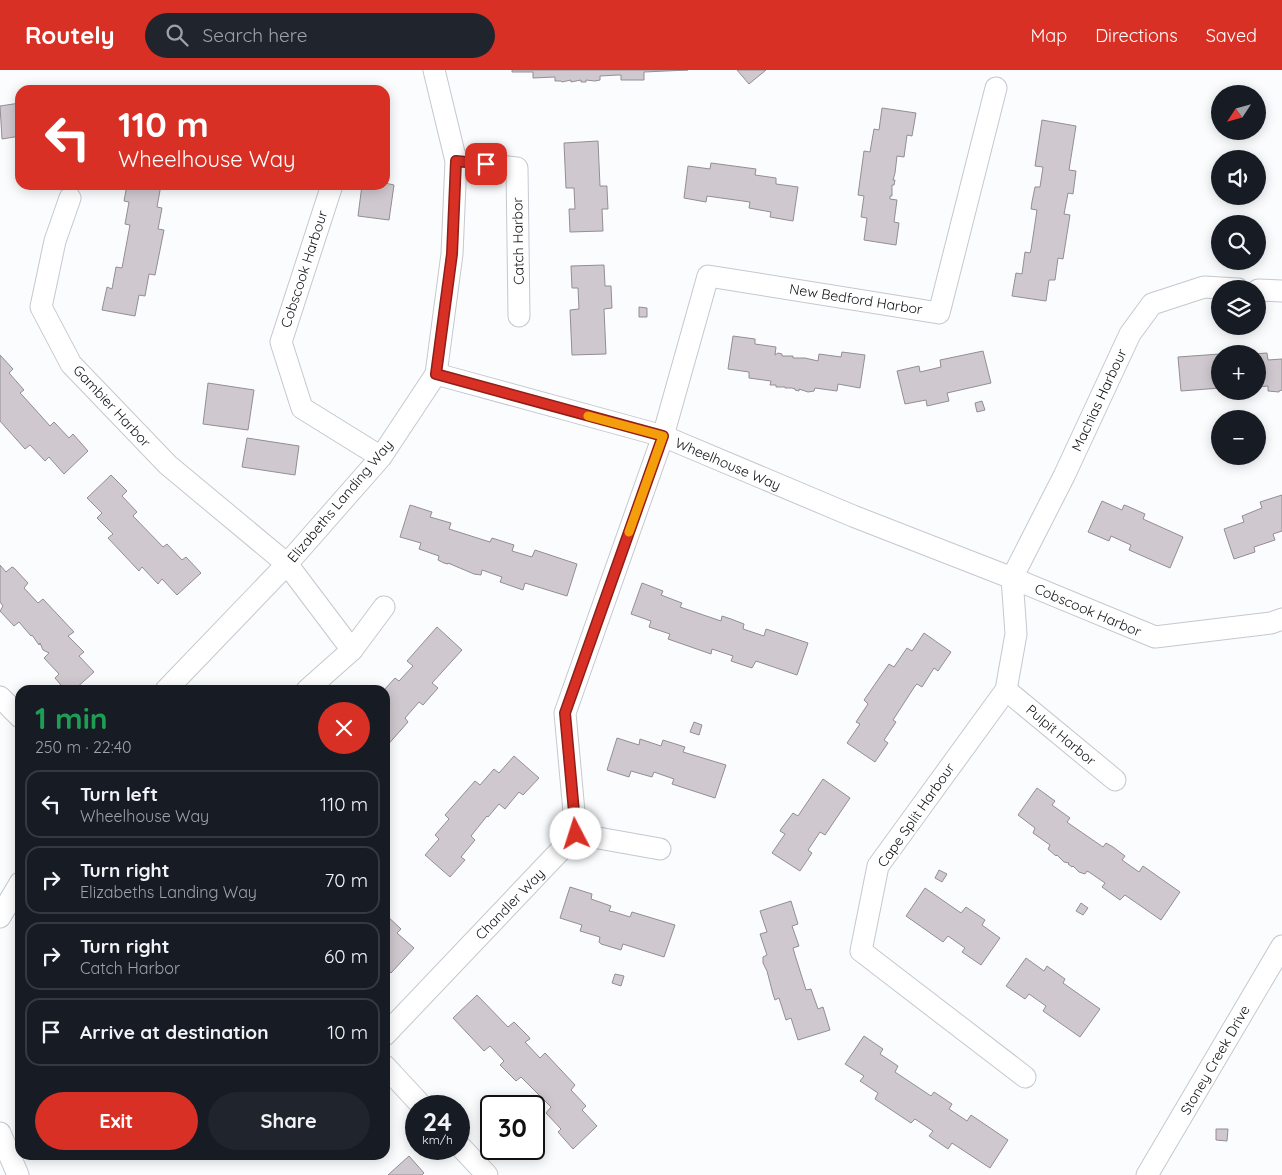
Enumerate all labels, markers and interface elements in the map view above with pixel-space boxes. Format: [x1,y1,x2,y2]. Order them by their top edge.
search box [145,13,495,58]
text: Routely [25,20,115,50]
icon: search [163,21,191,49]
text: Search here [203,23,307,47]
text: Map [1030,24,1067,47]
text: Directions [1095,24,1178,47]
text: Saved [1206,24,1257,47]
north arrow [1211,85,1266,140]
map controls [1211,85,1266,465]
text: 110 m [118,102,209,146]
icon: left [35,105,100,170]
pin [465,143,507,185]
text: Wheelhouse Way [118,145,296,173]
icon: arrive [472,150,500,178]
button: sound [1211,150,1266,205]
street label: Catch Harbor [508,196,528,285]
street label: Cobscook Harbour [277,207,332,330]
button: search [1211,215,1266,270]
street label: New Bedford Harbor [788,280,924,319]
button: layers [1211,280,1266,335]
street label: Machias Harbour [1067,345,1131,454]
button: + [1211,345,1266,400]
street label: Gambier Harbor [69,361,155,451]
button: − [1211,410,1266,465]
street label: Wheelhouse Way [672,434,784,494]
street label: Elizabeths Landing Way [283,436,397,566]
street label: Cobscook Harbor [1032,579,1145,641]
text: 1 min [35,699,108,737]
street label: Pulpit Harbor [1022,701,1100,770]
button: close [318,702,370,754]
text: 250 m · 22:40 [35,737,132,757]
street label: Cape Split Harbour [873,759,959,871]
text: Turn left [80,782,158,806]
icon: left [37,790,65,818]
text: 110 m [320,792,368,816]
text: Wheelhouse Way [80,806,209,826]
position arrow [549,807,601,859]
text: Turn right [80,858,169,882]
street label: Chandler Way [472,865,548,943]
icon: right [37,866,65,894]
text: 70 m [324,868,368,892]
text: Elizabeths Landing Way [80,882,257,902]
text: Turn right [80,934,169,958]
icon: right [37,942,65,970]
text: 60 m [324,944,368,968]
text: Catch Harbor [80,958,180,978]
street label: Stoney Creek Drive [1176,1002,1254,1118]
icon: arrive [37,1018,65,1046]
text: Arrive at destination [80,1020,269,1044]
text: 10 m [327,1020,368,1044]
button: Exit [35,1092,198,1150]
button: Share [208,1092,370,1150]
speed limit sign: 30 [480,1095,545,1160]
text: 24 [423,1106,452,1137]
text: km/h [422,1132,453,1147]

